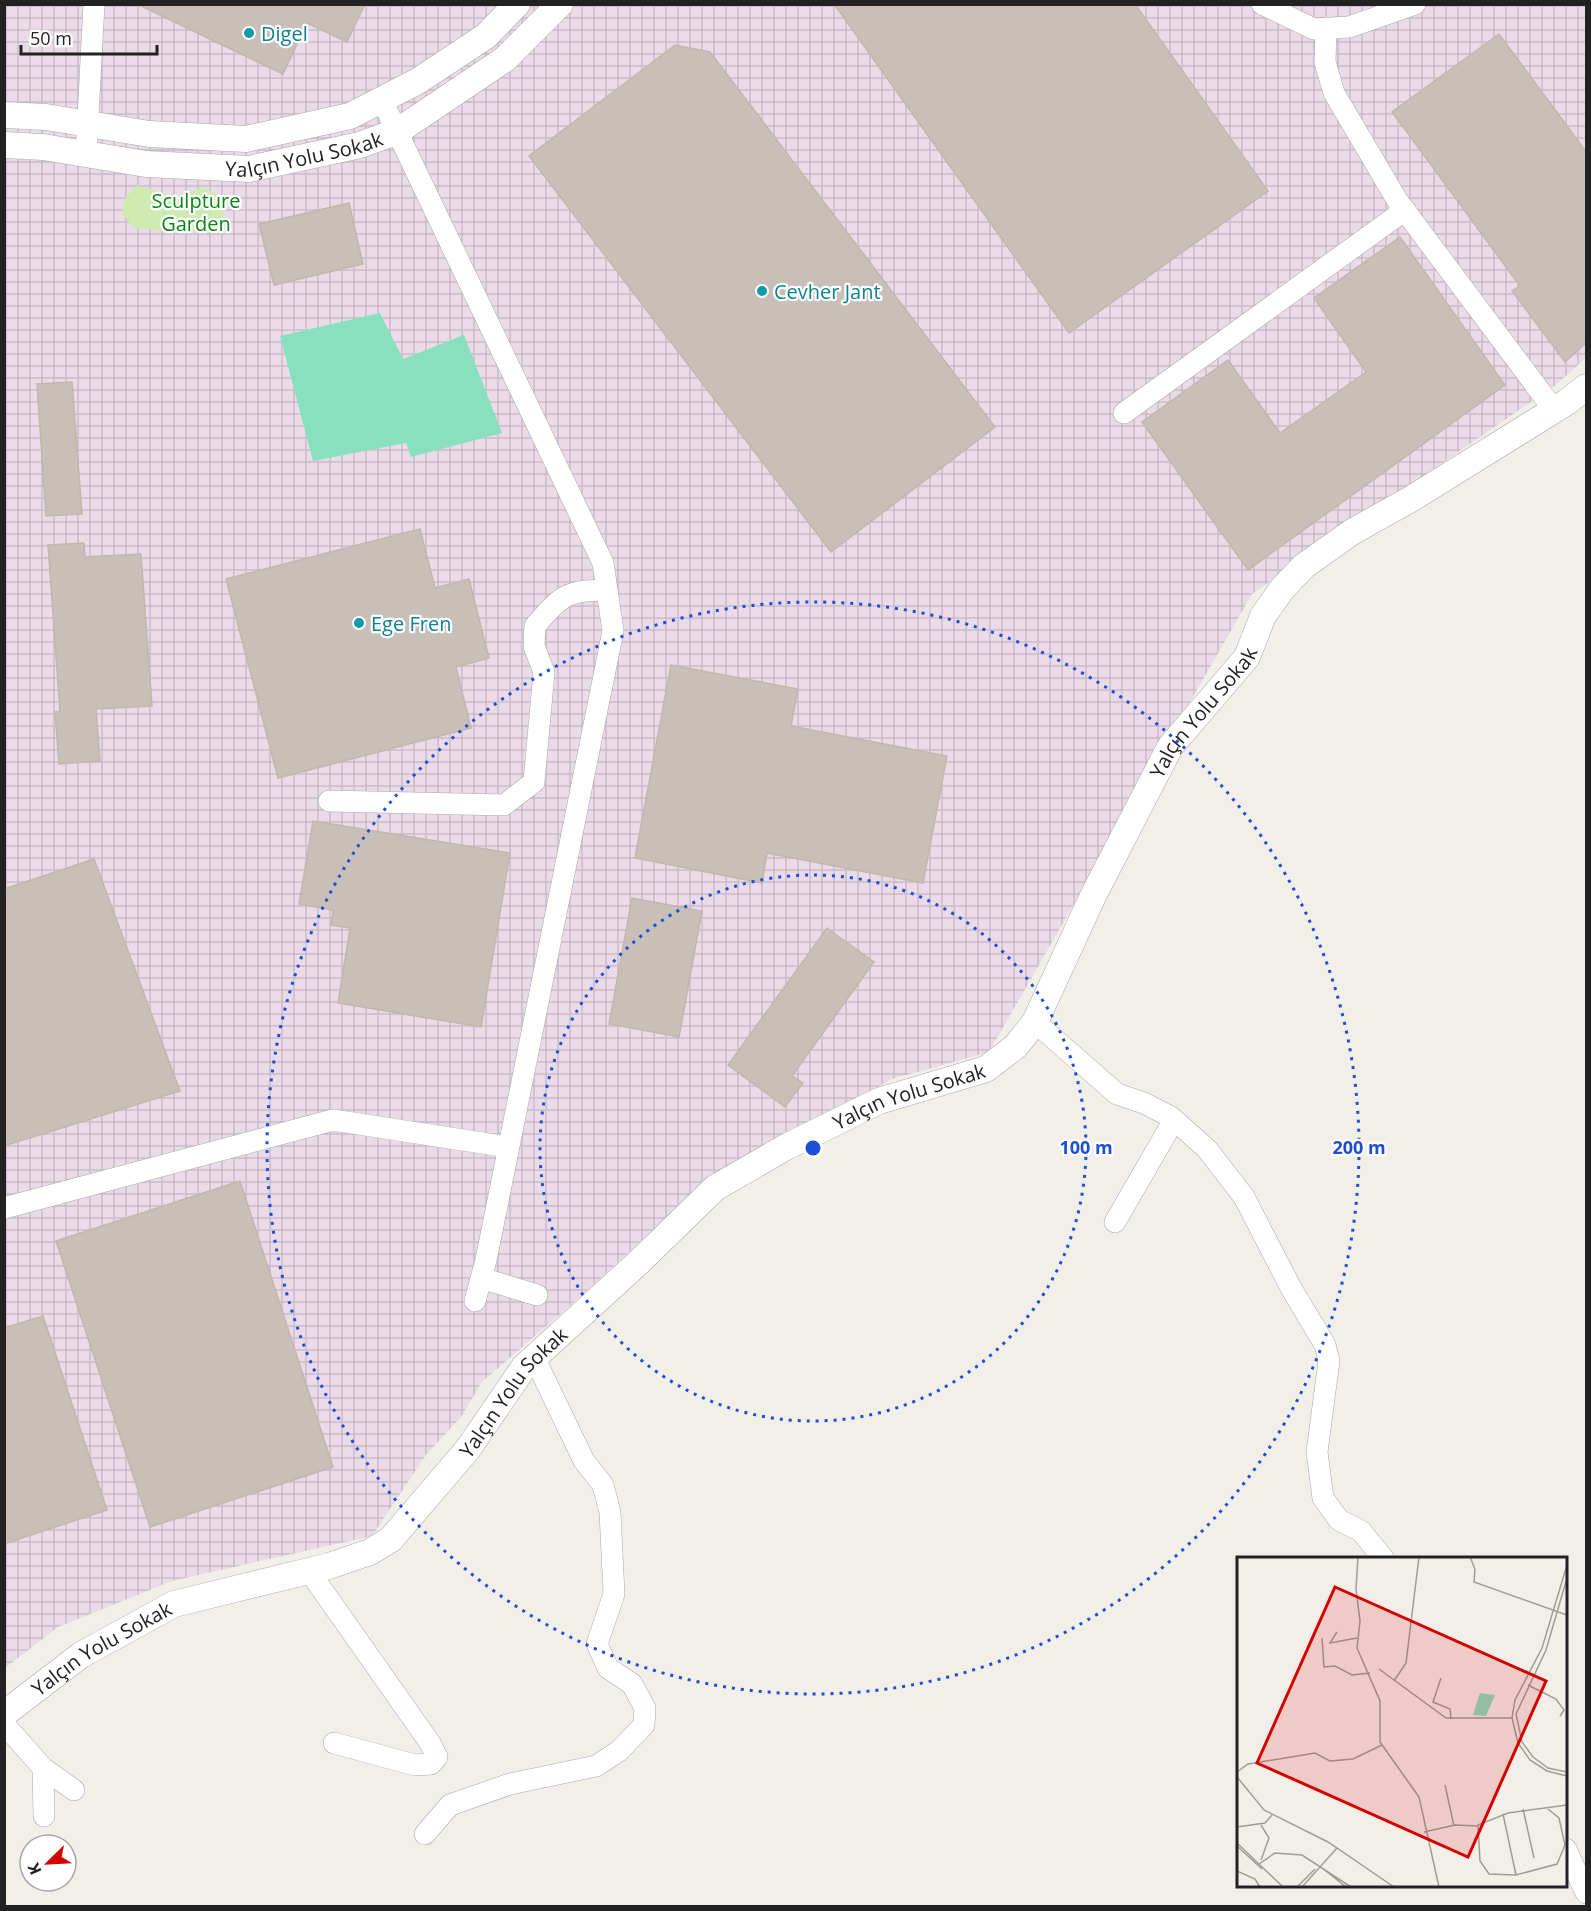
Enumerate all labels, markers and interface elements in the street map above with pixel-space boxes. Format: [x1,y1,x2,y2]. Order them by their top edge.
scale bar [21,18,158,56]
place label: Digel [261,20,308,47]
text: 50 m [30,26,72,50]
marker: Digel [242,26,256,40]
street label: Yalçın Yolu Sokak [225,124,387,183]
park label: Sculpture Garden [152,187,240,237]
place label: Cevher Jant [774,278,881,305]
marker: Cevher Jant [755,284,769,298]
place label: Ege Fren [371,610,451,637]
marker: Ege Fren [352,616,366,630]
street label: Yalçın Yolu Sokak [1143,643,1263,782]
street label: Yalçın Yolu Sokak [828,1056,989,1135]
text: 100 m [1059,1135,1113,1159]
text: 200 m [1332,1135,1386,1159]
centre of rings [803,1138,823,1158]
street label: Yalçın Yolu Sokak [453,1320,573,1463]
inset map [1237,1557,1567,1887]
street label: Yalçın Yolu Sokak [26,1594,177,1702]
north arrow [18,1833,78,1893]
text: K [22,1859,47,1878]

